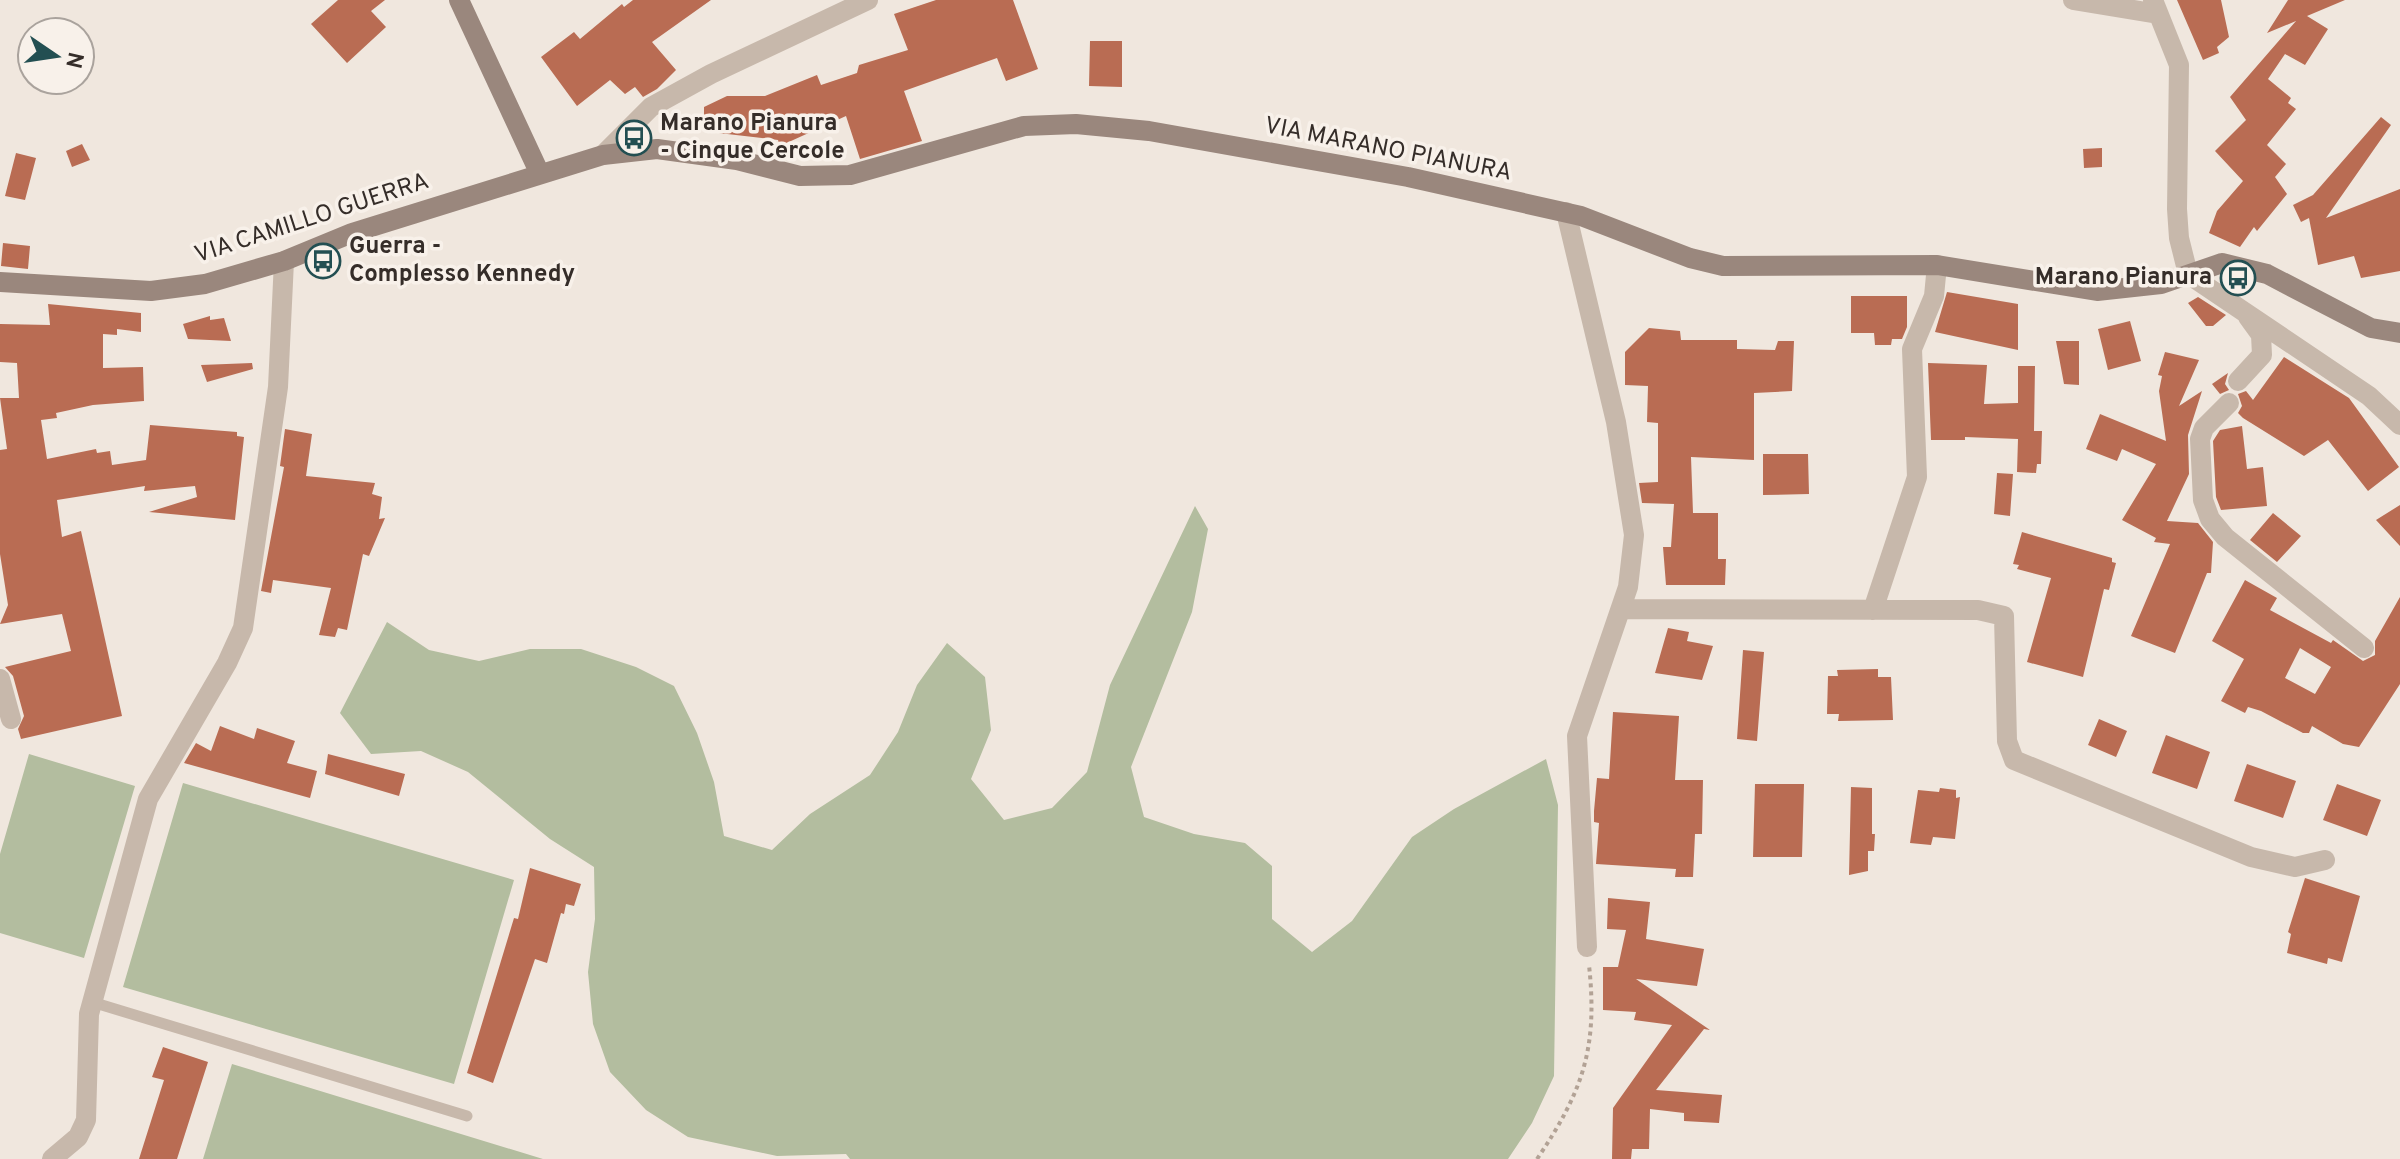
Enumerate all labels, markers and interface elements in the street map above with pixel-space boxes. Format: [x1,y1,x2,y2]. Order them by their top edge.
north arrow [16,16,96,96]
text: N [58,49,88,71]
place label: Marano Pianura - Cinque Cercole [660,109,845,167]
street label: VIA MARANO PIANURA [1262,111,1514,189]
bus stop icon: Marano Pianura - Cinque Cercole [615,119,653,157]
street label: VIA CAMILLO GUERRA [191,167,433,271]
place label: Guerra - Complesso Kennedy [349,232,575,290]
bus stop icon: Guerra - Complesso Kennedy [304,242,342,280]
bus stop icon: Marano Pianura [2219,259,2257,297]
place label: Marano Pianura [2035,263,2212,293]

